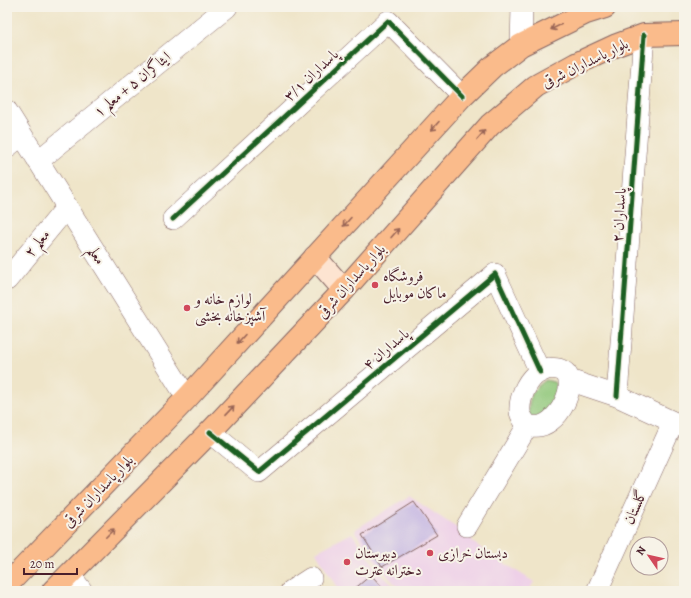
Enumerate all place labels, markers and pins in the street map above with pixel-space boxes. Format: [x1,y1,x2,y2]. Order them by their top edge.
place label: فروشگاه ماکان موبایل [383,266,446,304]
marker: فروشگاه ماکان موبایل [370,280,380,290]
place label: لوازم خانه و آشپزخانه بخشی [193,289,267,327]
marker: لوازم خانه و آشپزخانه بخشی [182,303,192,313]
place label: دبیرستان دخترانه عترت [355,543,422,580]
place label: دبستان خرازی [438,543,508,563]
marker: دبستان خرازی [425,548,435,558]
marker: دبیرستان دخترانه عترت [342,557,352,567]

